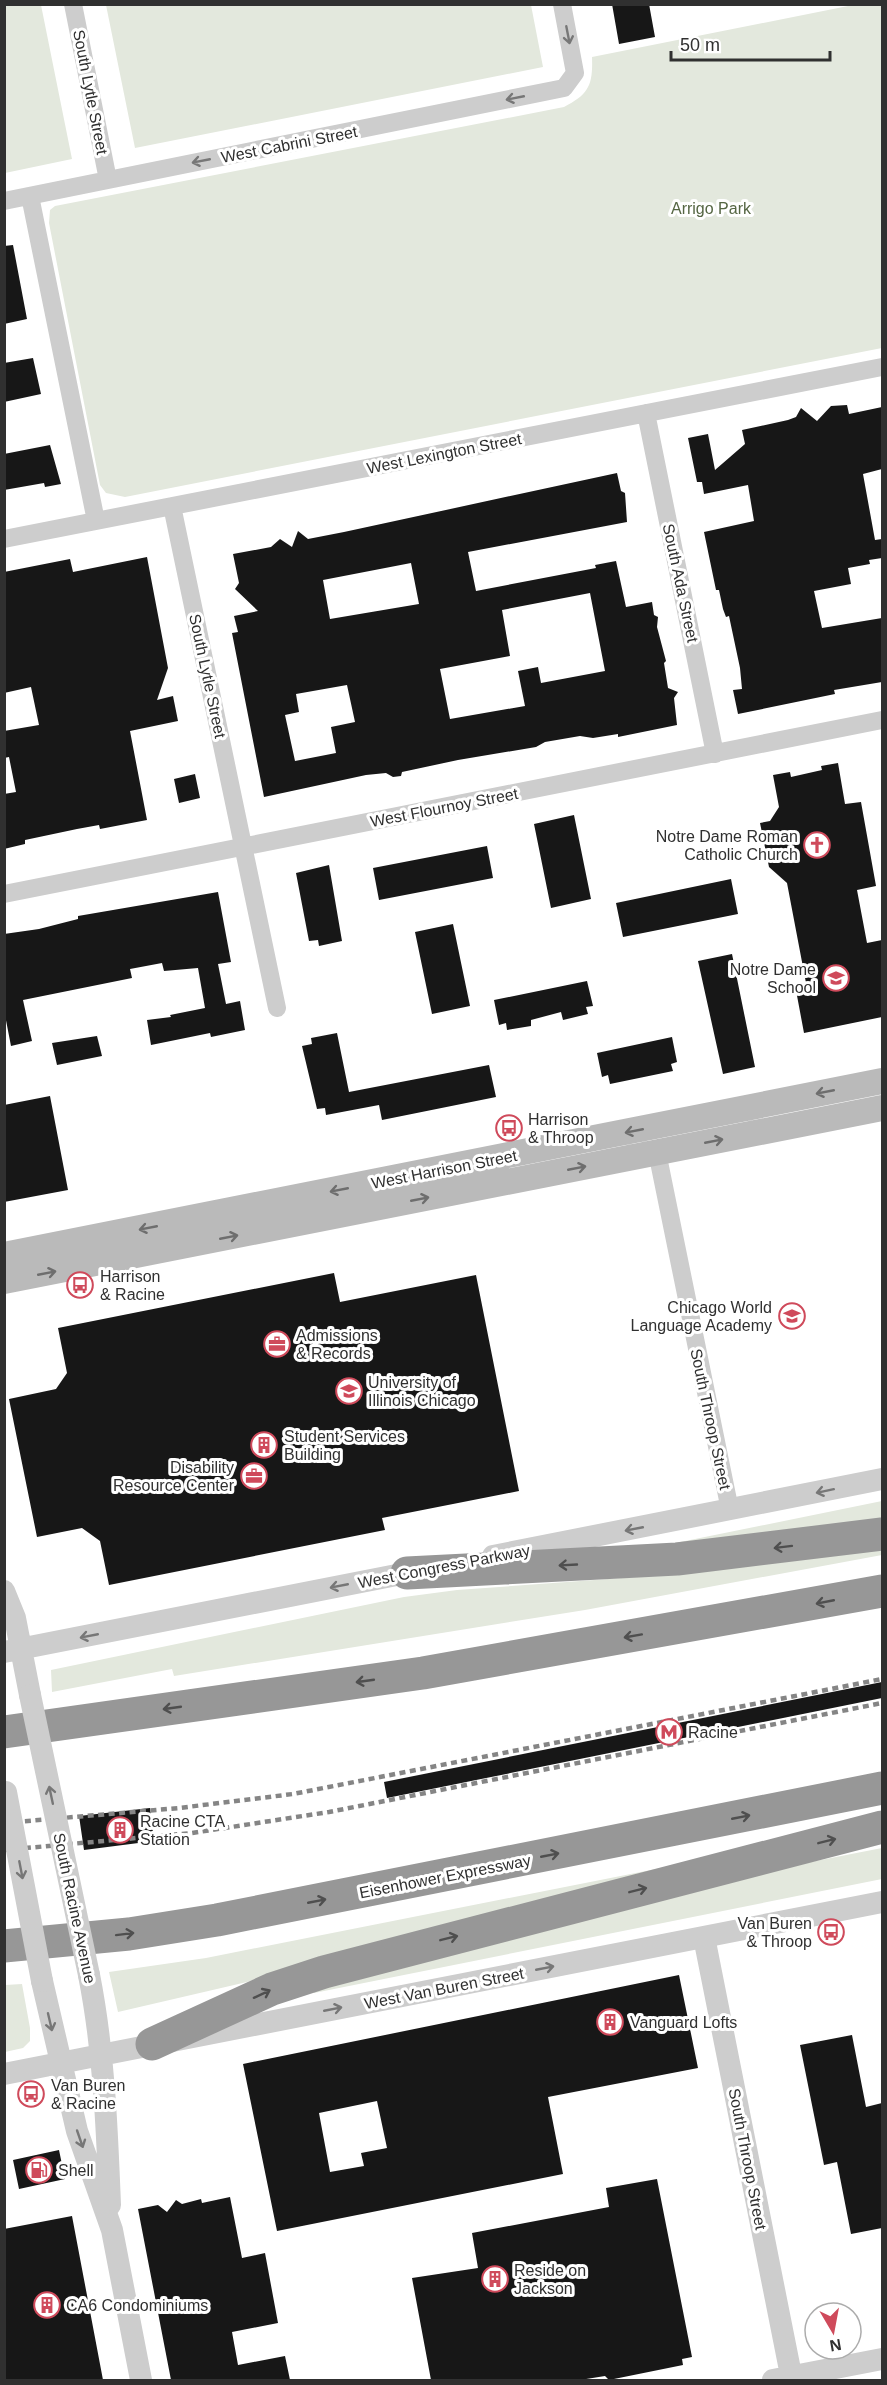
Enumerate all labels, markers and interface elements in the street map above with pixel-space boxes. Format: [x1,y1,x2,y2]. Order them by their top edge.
one-way arrow [563,24,574,44]
scale bar [671,24,830,62]
street label: South Lytle Street [70,28,111,156]
text: 50 m [680,35,720,55]
one-way arrow [506,93,525,104]
street label: West Cabrini Street [220,123,359,166]
one-way arrow [191,156,211,167]
park label: Arrigo Park [671,200,752,217]
street label: West Lexington Street [365,430,523,477]
street label: South Ada Street [660,522,702,645]
street label: South Lytle Street [186,612,229,740]
street label: West Flournoy Street [369,785,520,830]
place label: Notre Dame Roman Catholic Church [656,828,798,863]
church icon: Notre Dame Roman Catholic Church [802,830,832,860]
place label: Notre Dame School [730,961,816,996]
school or university icon: Notre Dame School [821,963,851,993]
one-way arrow [816,1087,835,1099]
place label: Harrison & Throop [528,1111,594,1146]
bus stop icon: Harrison & Throop [494,1113,524,1143]
one-way arrow [625,1125,644,1137]
one-way arrow [704,1135,724,1146]
street label: West Harrison Street [370,1147,519,1192]
one-way arrow [566,1162,586,1173]
one-way arrow [330,1185,349,1196]
one-way arrow [410,1193,429,1204]
one-way arrow [139,1223,158,1234]
one-way arrow [218,1231,238,1242]
one-way arrow [36,1267,56,1278]
place label: Harrison & Racine [100,1268,165,1303]
bus stop icon: Harrison & Racine [65,1270,95,1300]
place label: Chicago World Language Academy [631,1299,772,1334]
school or university icon: Chicago World Language Academy [777,1301,807,1331]
place label: Admissions & Records [296,1327,378,1362]
office icon: Admissions & Records [262,1329,292,1359]
street label: South Throop Street [687,1347,734,1492]
place label: University of Illinois Chicago [368,1374,476,1409]
school or university icon: University of Illinois Chicago [334,1376,364,1406]
place label: Student Services Building [284,1428,405,1463]
building icon: Student Services Building [249,1430,279,1460]
place label: Disability Resource Center [113,1459,235,1494]
office icon: Disability Resource Center [239,1461,269,1491]
one-way arrow [816,1486,835,1497]
one-way arrow [625,1524,644,1535]
street label: West Congress Parkway [357,1541,532,1592]
one-way arrow [773,1542,793,1553]
one-way arrow [558,1560,578,1571]
one-way arrow [330,1581,350,1592]
one-way arrow [816,1597,835,1608]
one-way arrow [79,1631,99,1642]
one-way arrow [624,1631,643,1642]
one-way arrow [355,1676,375,1687]
one-way arrow [162,1703,182,1714]
metro station icon: Racine [654,1717,684,1747]
place label: Racine [688,1724,738,1741]
one-way arrow [45,1785,56,1805]
one-way arrow [731,1811,751,1822]
place label: Racine CTA Station [140,1813,225,1848]
building icon: Racine CTA Station [105,1815,135,1845]
street label: South Racine Avenue [50,1831,99,1985]
one-way arrow [817,1835,836,1847]
one-way arrow [540,1849,559,1861]
street label: Eisenhower Expressway [358,1852,532,1901]
one-way arrow [15,1860,26,1879]
one-way arrow [628,1883,647,1895]
one-way arrow [307,1895,327,1906]
place label: Van Buren & Throop [738,1915,812,1950]
bus stop icon: Van Buren & Throop [816,1917,846,1947]
one-way arrow [115,1929,135,1940]
one-way arrow [439,1932,458,1943]
one-way arrow [534,1962,554,1973]
street label: West Van Buren Street [363,1965,526,2012]
one-way arrow [253,1988,271,1999]
one-way arrow [322,2003,342,2014]
building icon: Vanguard Lofts [595,2007,625,2037]
one-way arrow [44,2012,56,2031]
place label: Vanguard Lofts [630,2014,737,2031]
place label: Van Buren & Racine [51,2077,125,2112]
bus stop icon: Van Buren & Racine [16,2079,46,2109]
street label: South Throop Street [725,2087,770,2232]
one-way arrow [75,2129,86,2148]
fuel station icon: Shell [24,2155,54,2185]
place label: Shell [58,2162,94,2179]
place label: Reside on Jackson [514,2262,586,2297]
building icon: Reside on Jackson [480,2264,510,2294]
building icon: CA6 Condominiums [32,2290,62,2320]
place label: CA6 Condominiums [66,2297,208,2314]
north arrow [803,2301,863,2361]
text: N [828,2336,843,2355]

